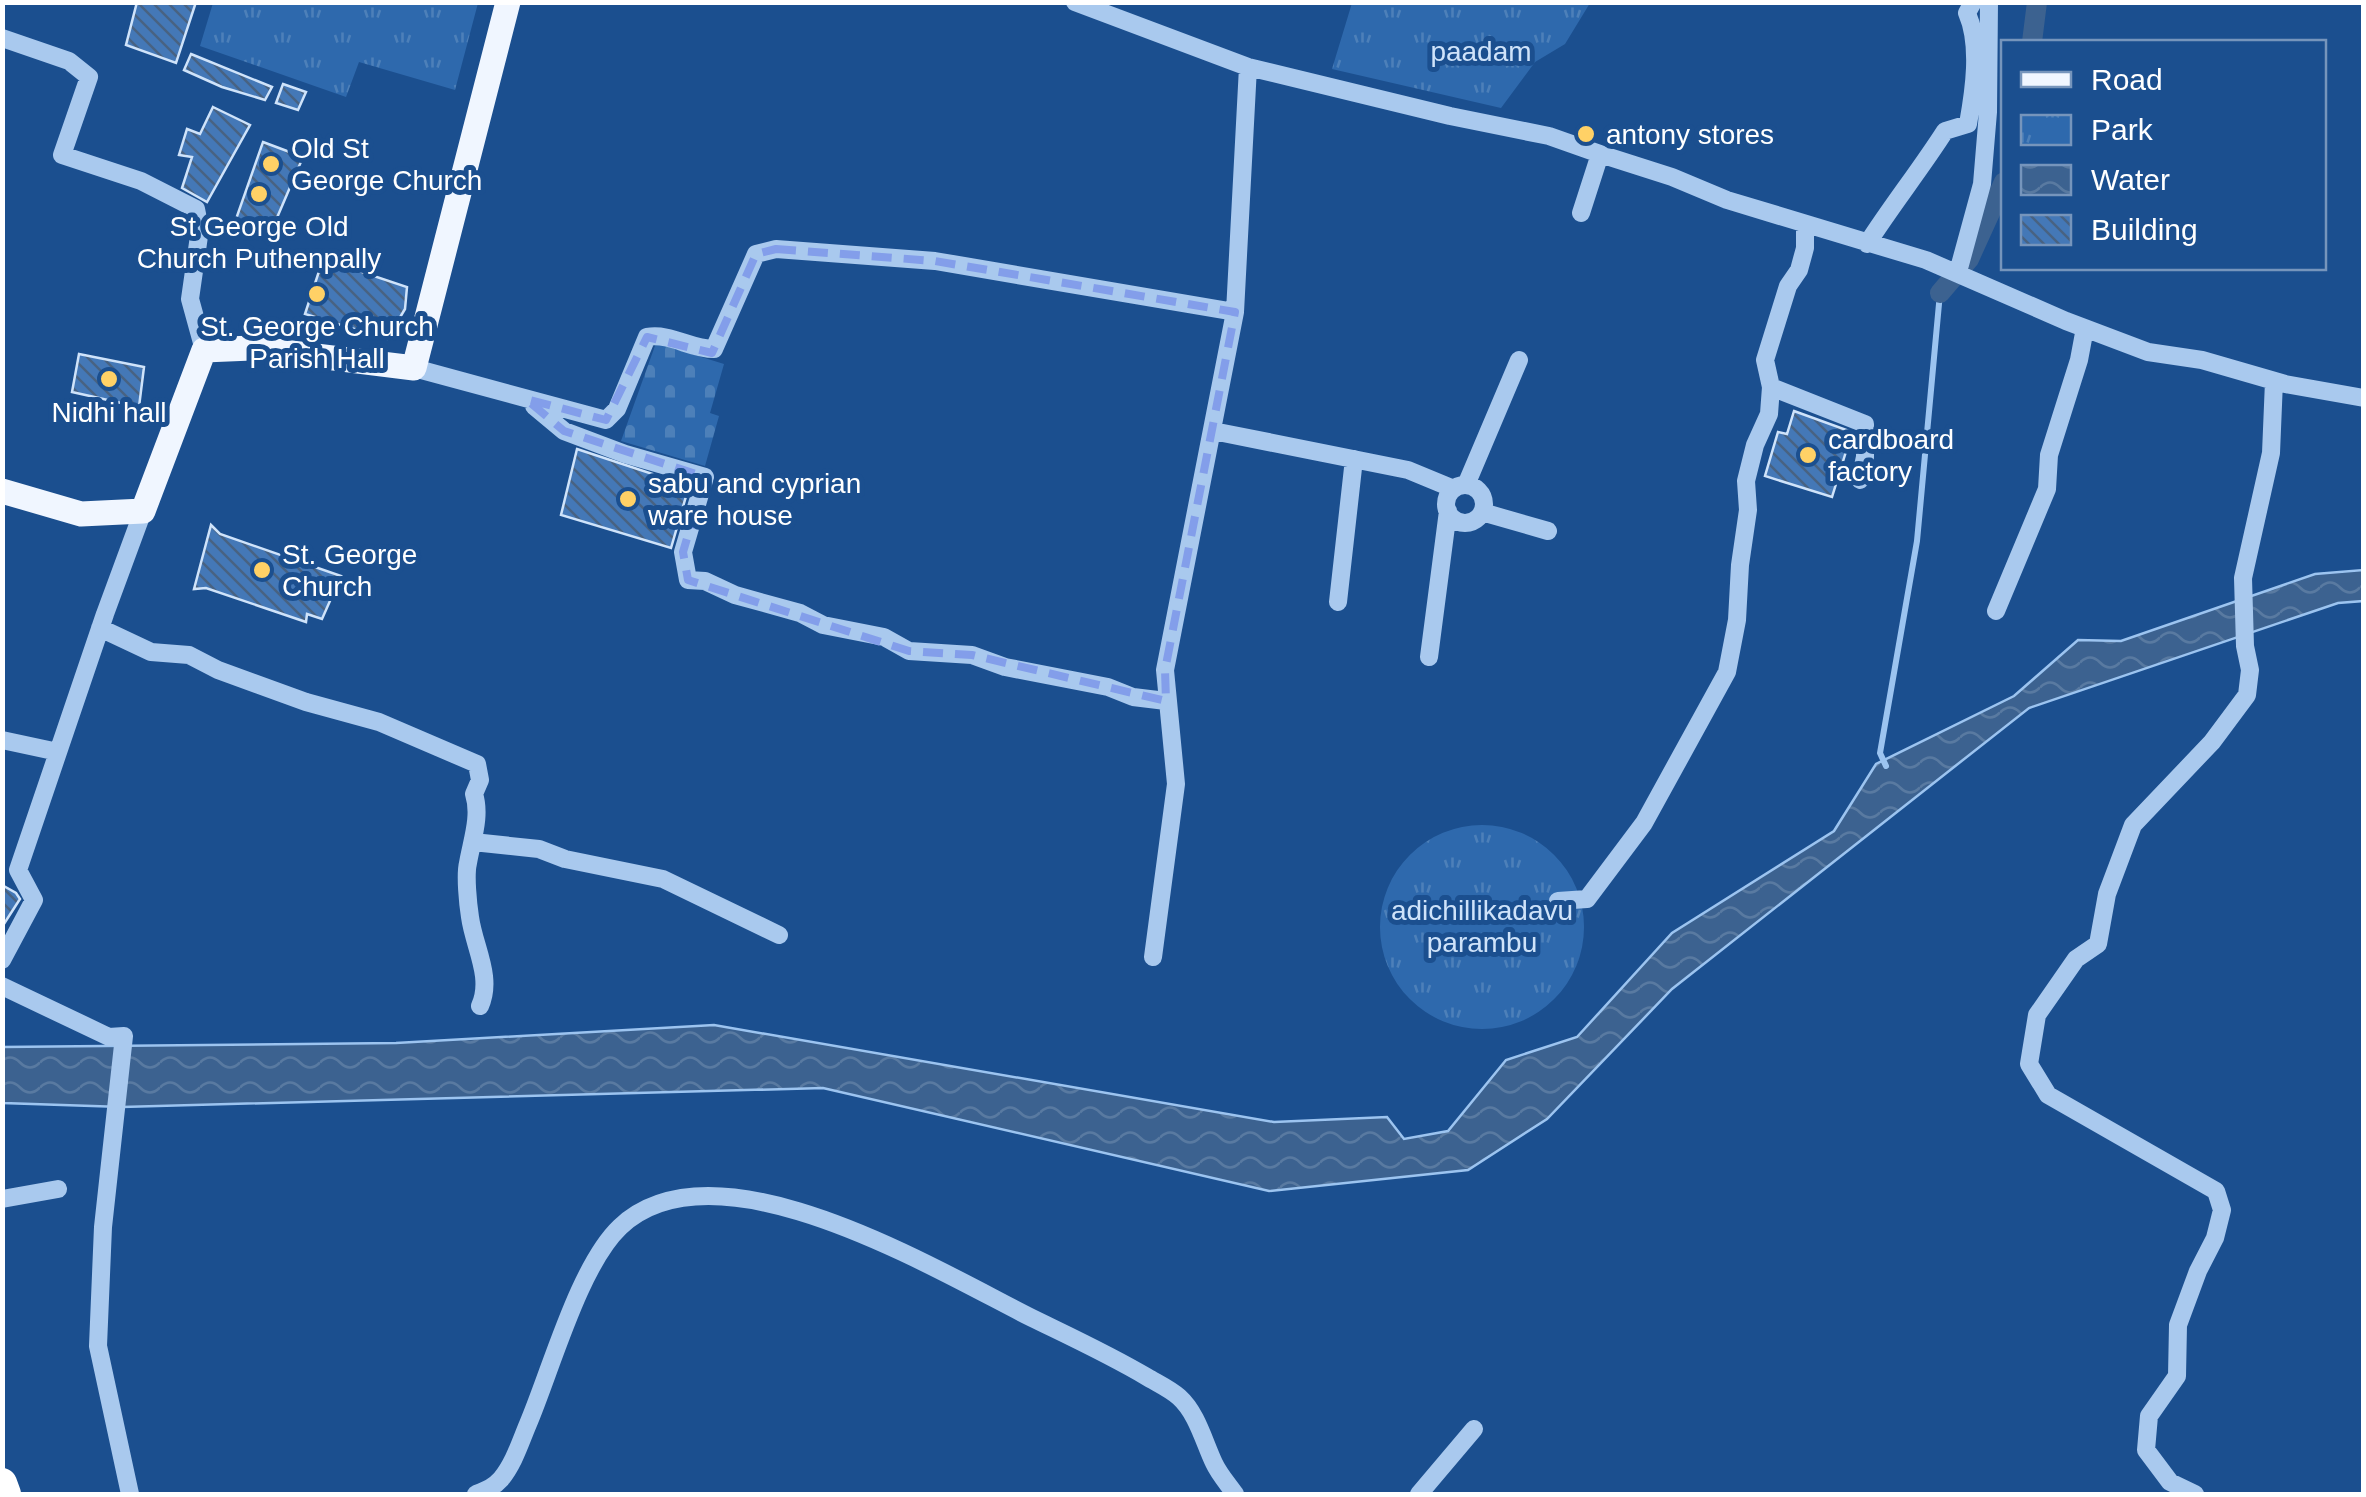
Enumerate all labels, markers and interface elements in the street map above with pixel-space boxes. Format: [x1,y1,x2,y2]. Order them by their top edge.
park label: paadam [1430,36,1532,67]
legend [2001,40,2326,270]
text: Road [2091,63,2163,96]
text: Park [2091,113,2154,146]
place label: antony stores [1606,119,1774,150]
marker: antony stores [1575,123,1597,145]
place label: Old St George Church [291,133,482,196]
marker: Old St George Church [260,153,282,175]
text: Water [2091,163,2170,196]
marker: St George Old Church Puthenpally [248,183,270,205]
place label: St George Old Church Puthenpally [137,211,381,274]
text: Building [2091,213,2198,246]
marker: St. George Church Parish Hall [306,283,328,305]
place label: St. George Church Parish Hall [200,311,434,374]
marker: Nidhi hall [98,368,120,390]
place label: Nidhi hall [51,397,167,428]
place label: cardboard factory [1828,424,1954,487]
marker: cardboard factory [1797,444,1819,466]
place label: sabu and cyprian ware house [647,468,861,531]
marker: sabu and cyprian ware house [617,488,639,510]
place label: St. George Church [282,539,417,602]
marker: St. George Church [251,559,273,581]
park label: adichillikadavu parambu [1391,895,1573,958]

